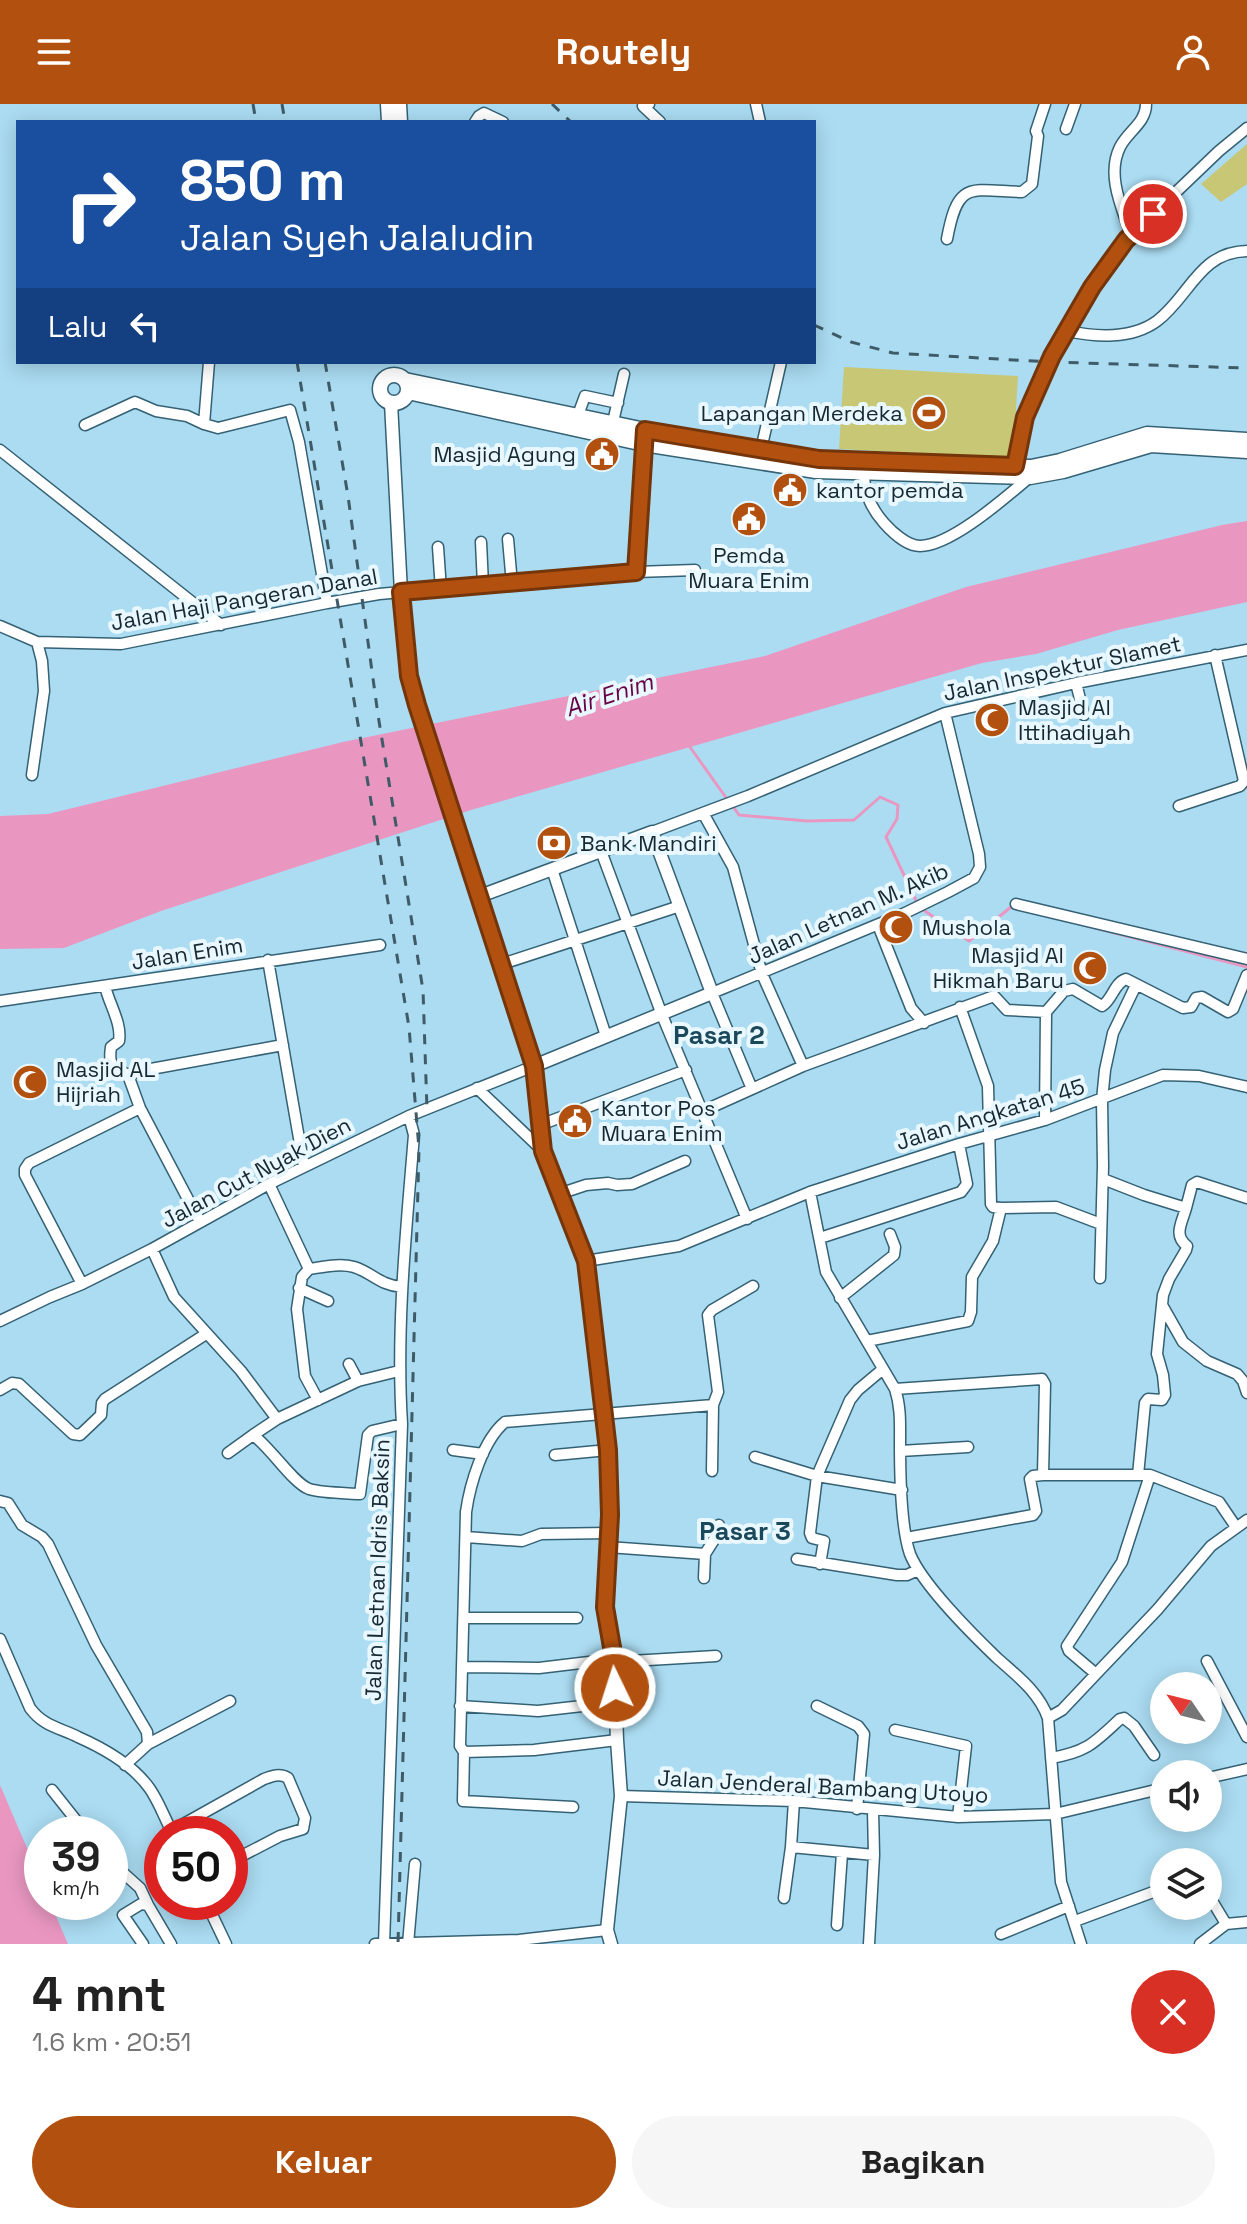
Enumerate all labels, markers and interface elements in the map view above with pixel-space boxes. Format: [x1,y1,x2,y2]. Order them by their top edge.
text: Routely [556,29,691,75]
icon: menu [32,30,76,74]
icon: person [1171,30,1215,74]
text: 850 m [180,145,346,216]
icon: right [48,152,152,256]
pin [1119,180,1187,248]
icon: arrive [1131,192,1175,236]
text: Jalan Syeh Jalaludin [180,215,534,261]
icon: left [123,304,167,348]
text: Lalu [48,307,107,346]
sports icon: Lapangan Merdeka [910,394,948,432]
place label: Lapangan Merdeka [701,399,903,427]
public building icon: Masjid Agung [583,435,621,473]
place label: Masjid Agung [433,440,576,468]
public building icon: kantor pemda [771,471,809,509]
place label: kantor pemda [816,476,964,504]
public building icon: Pemda Muara Enim [730,500,768,538]
place label: Pemda Muara Enim [688,541,810,594]
street label: Jalan Haji Pangeran Danal [108,562,380,636]
street label: Jalan Inspektur Slamet [940,629,1184,707]
water label: Air Enim [561,665,658,723]
place label: Masjid Al Ittihadiyah [1018,693,1131,746]
mosque icon: Masjid Al Ittihadiyah [973,701,1011,739]
bank icon: Bank Mandiri [535,824,573,862]
place label: Bank Mandiri [580,829,717,857]
street label: Jalan Letnan M. Akib [743,856,953,970]
mosque icon: Mushola [877,908,915,946]
place label: Mushola [922,913,1012,941]
street label: Jalan Enim [129,930,245,976]
place label: Masjid Al Hikmah Baru [933,941,1064,994]
mosque icon: Masjid Al Hikmah Baru [1071,949,1109,987]
district label: Pasar 2 [673,1018,765,1052]
place label: Masjid AL Hijriah [56,1055,155,1108]
mosque icon: Masjid AL Hijriah [11,1063,49,1101]
street label: Jalan Angkatan 45 [892,1072,1088,1156]
place label: Kantor Pos Muara Enim [601,1094,723,1147]
public building icon: Kantor Pos Muara Enim [556,1102,594,1140]
street label: Jalan Cut Nyak Dien [157,1110,355,1234]
street label: Jalan Letnan Idris Baksin [358,1439,396,1701]
district label: Pasar 3 [699,1514,791,1548]
position arrow [573,1646,657,1730]
north arrow [1150,1672,1222,1744]
map controls [1150,1672,1222,1920]
button: sound [1150,1760,1222,1832]
street label: Jalan Jenderal Bambang Utoyo [657,1763,989,1809]
speed limit sign: 50 [144,1816,248,1920]
text: 39 [51,1832,101,1883]
button: layers [1150,1848,1222,1920]
text: km/h [52,1875,100,1901]
text: 4 mnt [32,1964,167,2025]
button: close [1131,1970,1215,2054]
text: 1.6 km · 20:51 [32,2025,191,2059]
button: Keluar [32,2116,616,2208]
button: Bagikan [632,2116,1215,2208]

